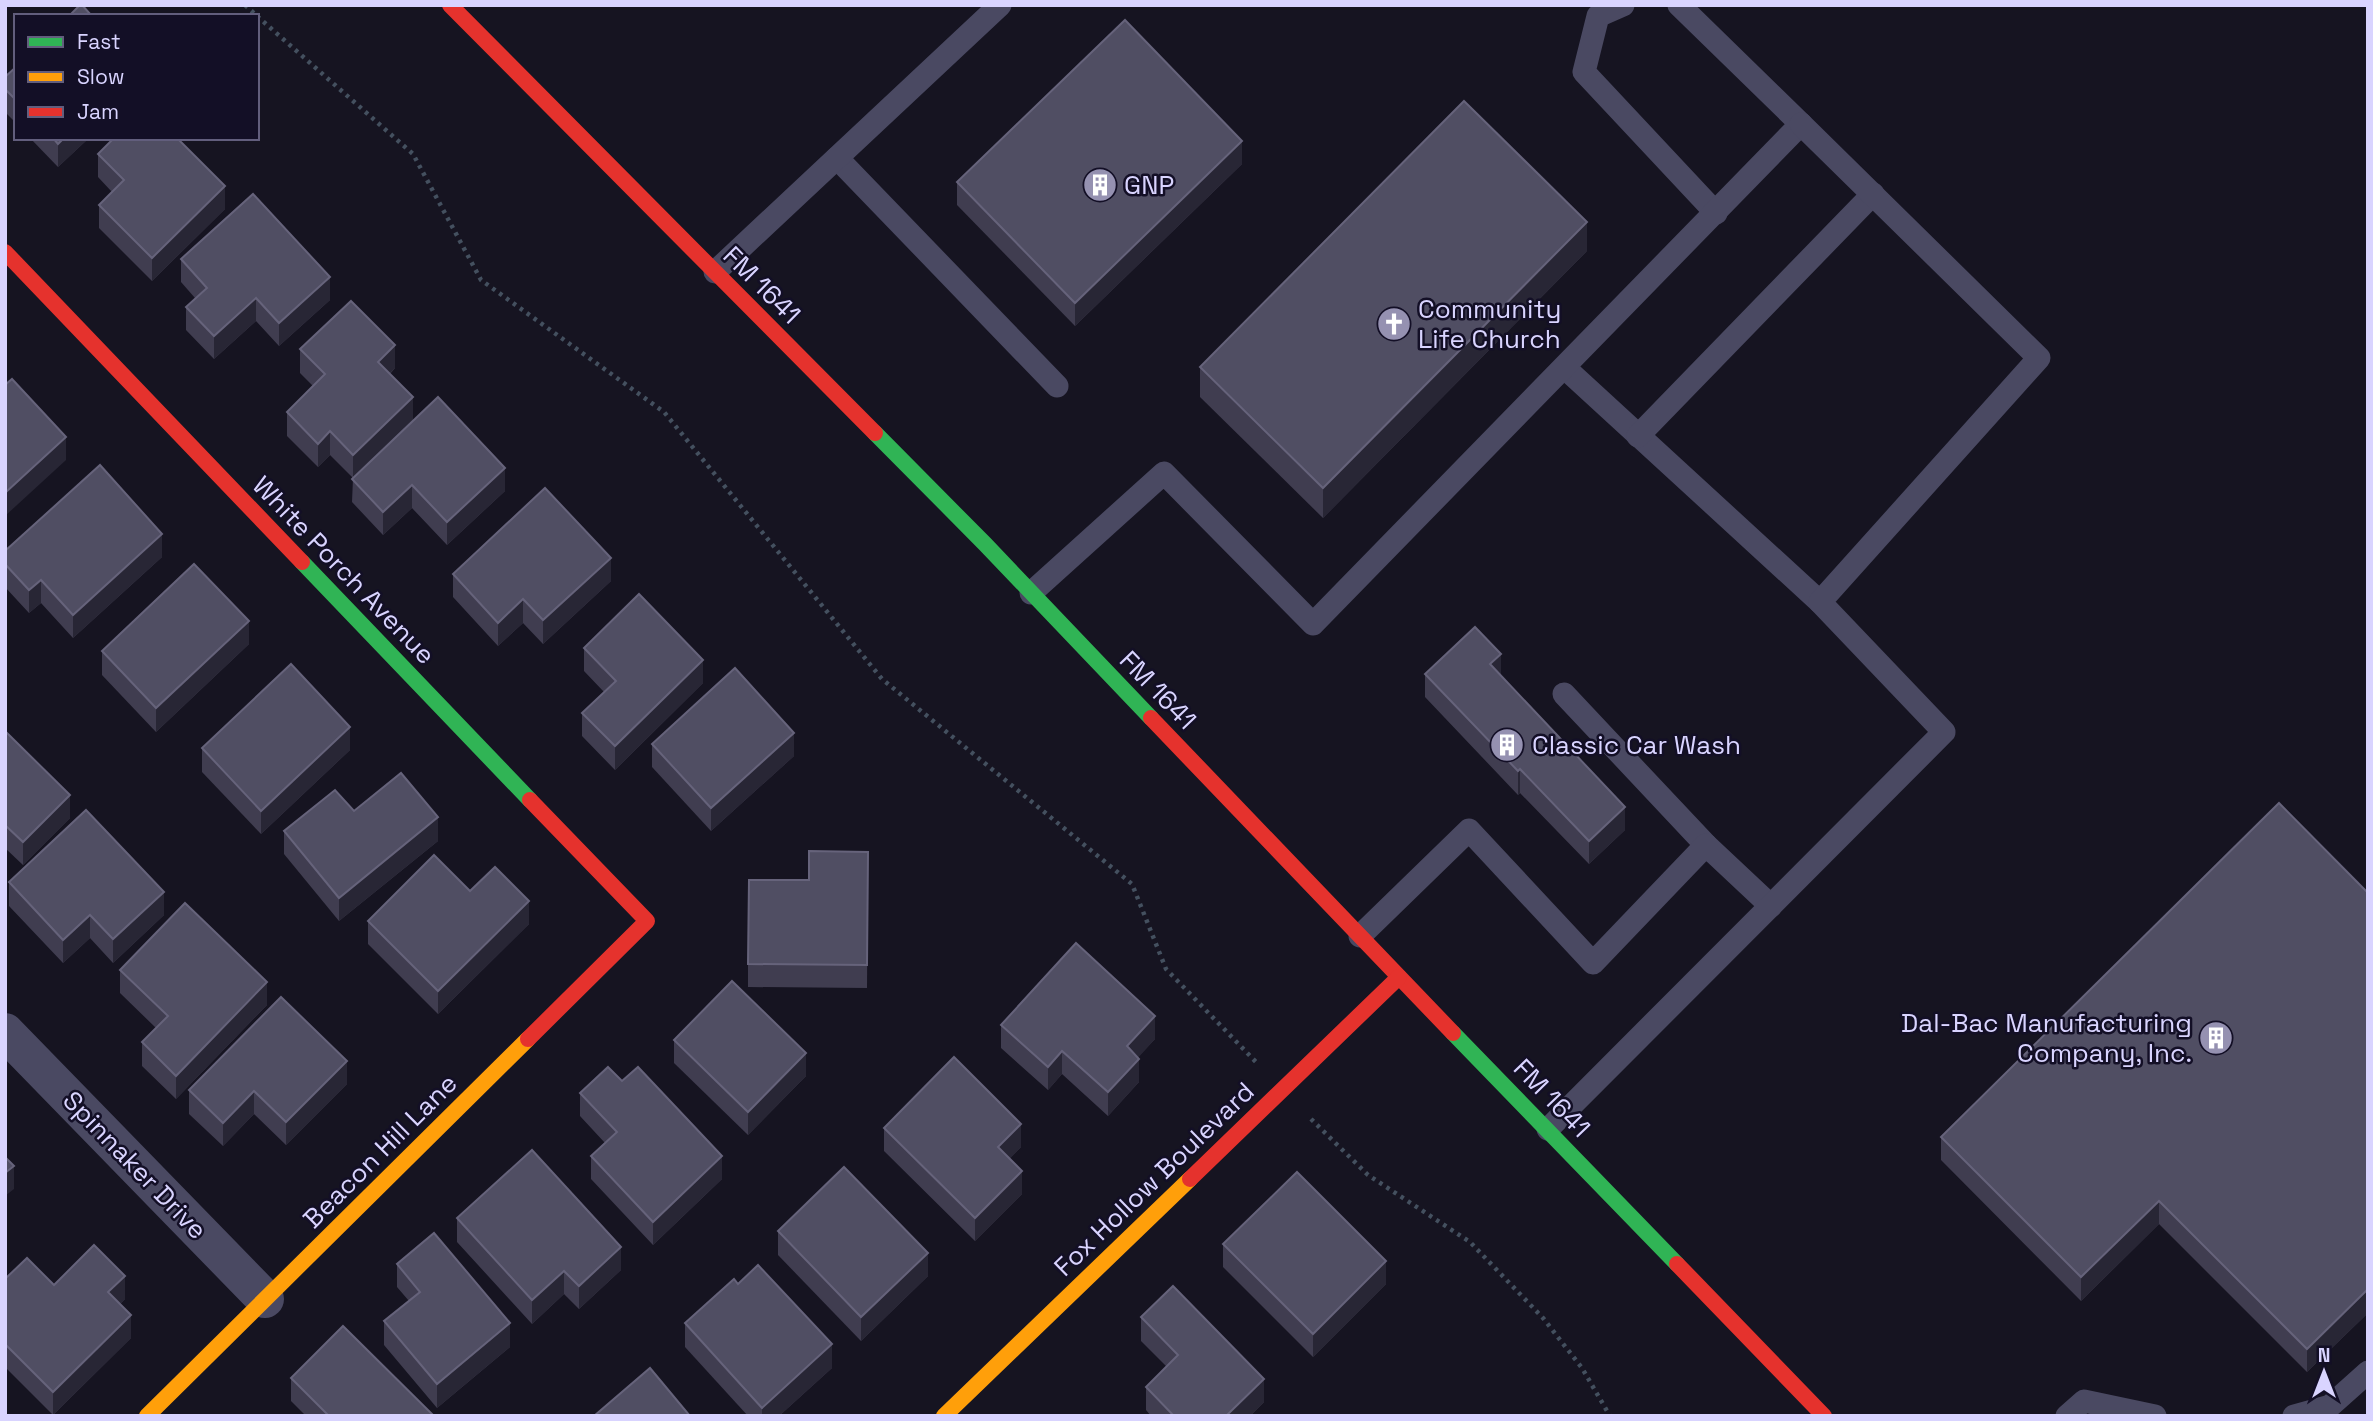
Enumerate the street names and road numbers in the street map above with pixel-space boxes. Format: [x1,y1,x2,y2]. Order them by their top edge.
street label: FM 1641 [716,239,808,331]
street label: White Porch Avenue [245,469,443,671]
street label: FM 1641 [1112,643,1204,737]
street label: FM 1641 [1506,1051,1598,1145]
street label: Beacon Hill Lane [296,1067,464,1235]
street label: Fox Hollow Boulevard [1047,1075,1261,1283]
street label: Spinnaker Drive [56,1084,214,1246]

